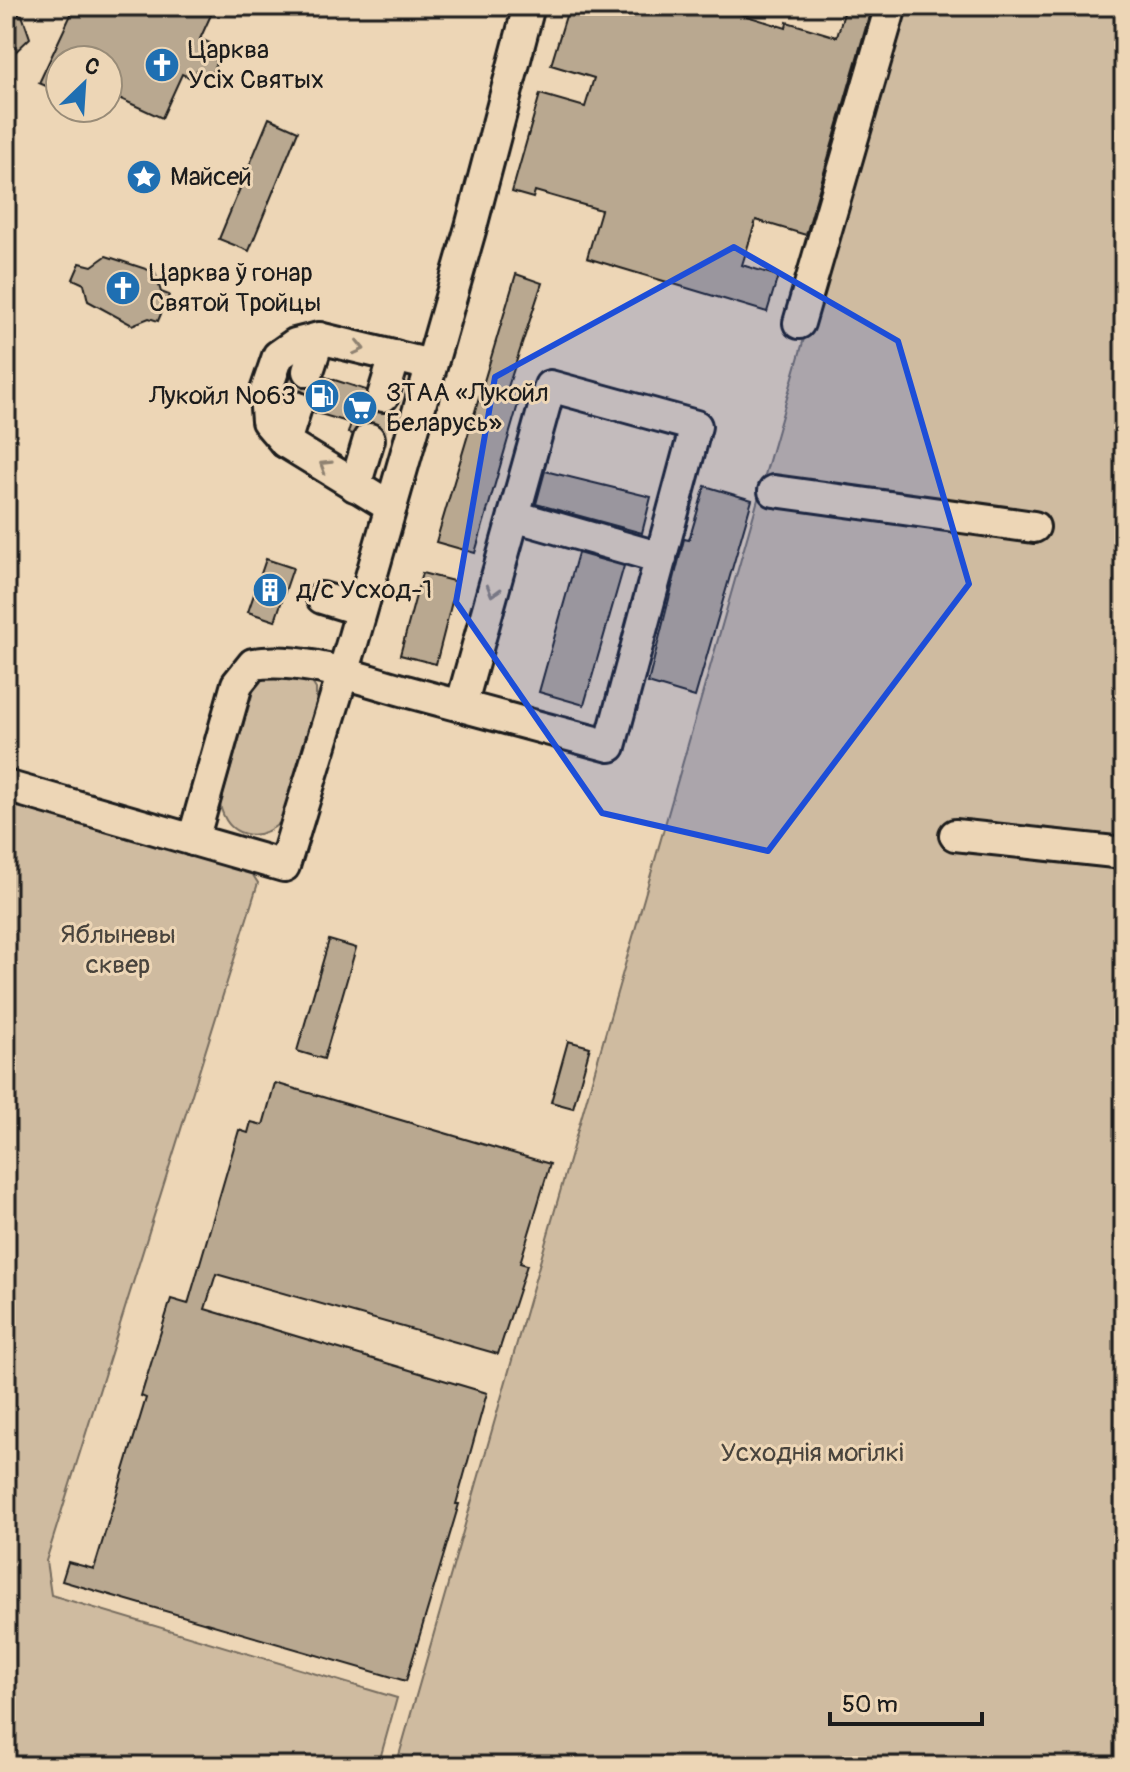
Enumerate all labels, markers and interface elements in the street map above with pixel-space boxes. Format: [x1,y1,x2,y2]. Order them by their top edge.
place label: Царква Усіх Святых [188,34,324,96]
north arrow [44,44,124,124]
church icon: Царква Усіх Святых [143,46,181,84]
text: С [80,51,104,83]
place icon: Майсей [125,158,163,196]
place label: Майсей [170,161,252,193]
place label: Царква ў гонар Святой Тройцы [149,257,321,319]
church icon: Царква ў гонар Святой Тройцы [104,269,142,307]
one-way arrow [351,338,365,355]
fuel station icon: Лукойл №63 [303,377,341,415]
place label: ЗТАА «Лукойл Беларусь» [386,377,549,439]
place label: Лукойл №63 [148,380,296,412]
supermarket icon: ЗТАА «Лукойл Беларусь» [341,389,379,427]
one-way arrow [319,461,333,476]
building icon: д/с Усход-1 [251,571,289,609]
place label: д/с Усход-1 [296,574,432,606]
one-way arrow [486,584,502,597]
park label: Яблыневы сквер [60,919,176,981]
park label: Усходнія могілкі [720,1437,904,1469]
scale bar [830,1676,982,1726]
text: 50 m [842,1690,898,1719]

